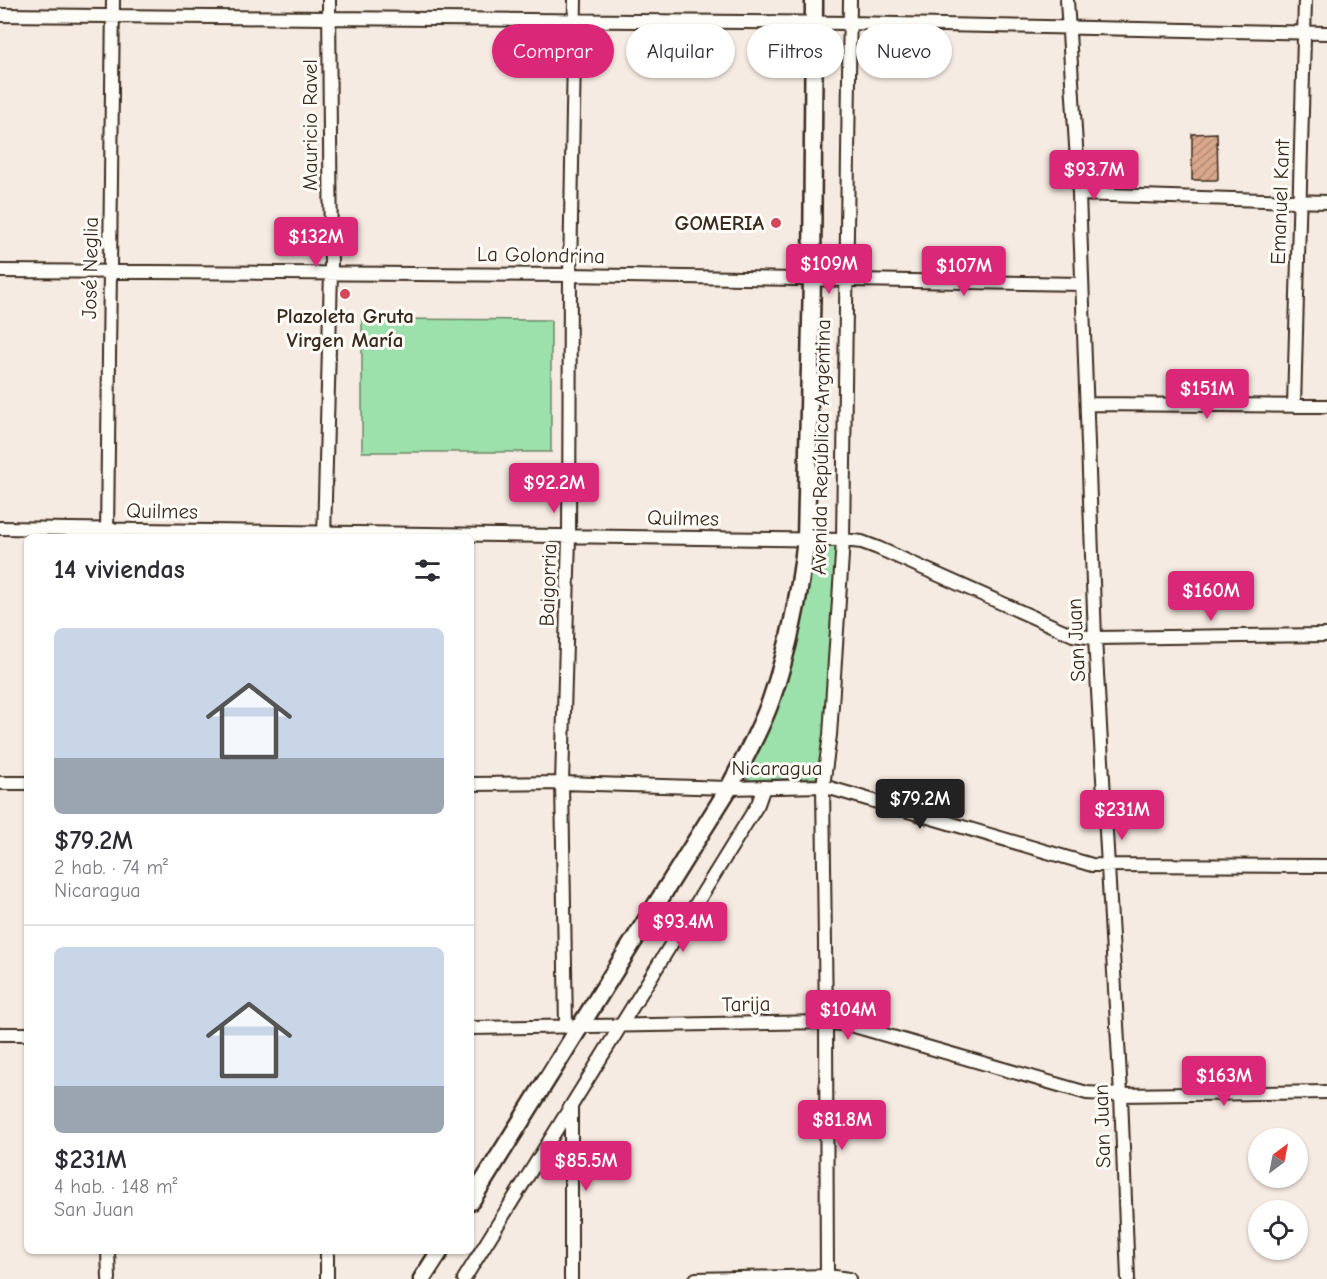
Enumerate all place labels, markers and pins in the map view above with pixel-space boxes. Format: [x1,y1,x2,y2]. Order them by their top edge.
pin: $93.7M [1045,150,1143,201]
place label: GOMERIA [675,211,764,235]
marker: GOMERIA [769,216,783,230]
pin: $132M [274,217,358,268]
pin: $109M [787,244,871,295]
pin: $107M [922,246,1006,297]
marker: Plazoleta Gruta Virgen María [338,287,352,301]
place label: Plazoleta Gruta Virgen María [276,304,414,352]
pin: $151M [1165,369,1249,420]
pin: $92.2M [505,463,603,514]
pin: $160M [1169,571,1253,622]
pin: $79.2M [871,779,969,830]
pin: $231M [1080,790,1164,841]
pin: $93.4M [634,902,732,953]
pin: $104M [806,990,890,1041]
pin: $163M [1182,1056,1266,1107]
pin: $81.8M [793,1100,891,1151]
pin: $85.5M [537,1141,635,1192]

